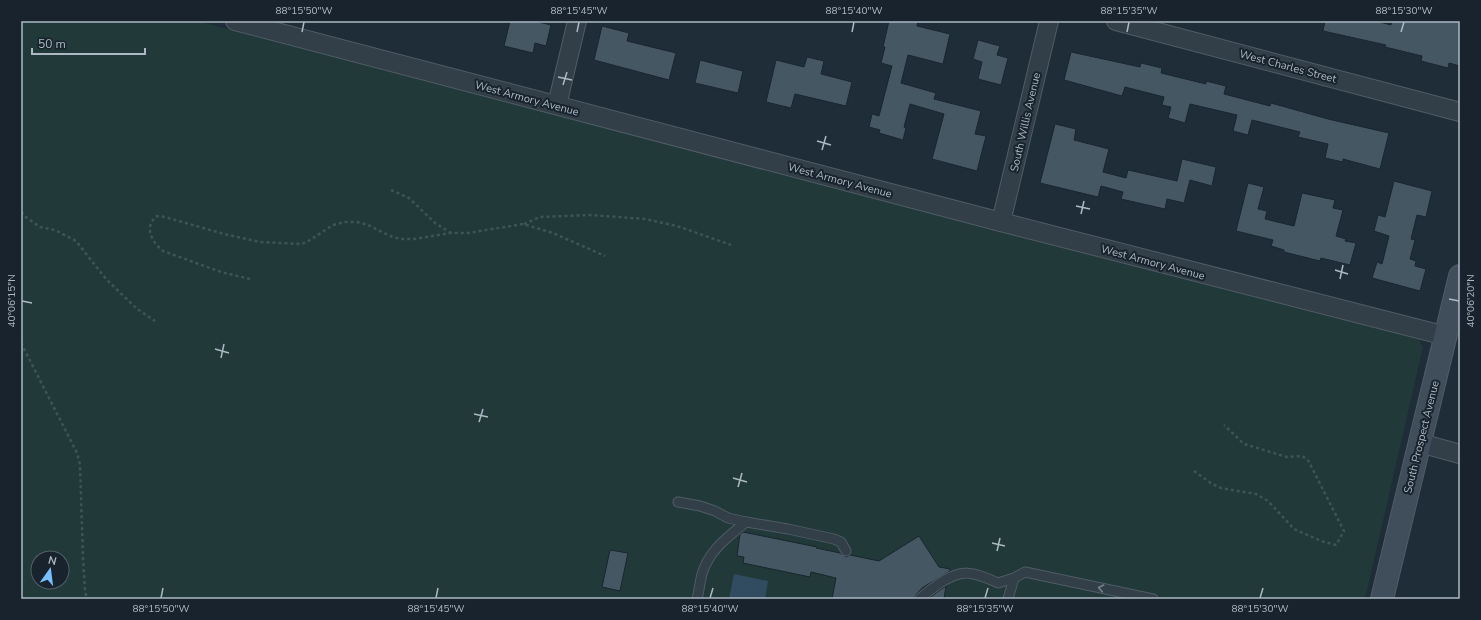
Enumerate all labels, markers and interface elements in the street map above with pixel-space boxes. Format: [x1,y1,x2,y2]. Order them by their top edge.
text: 88°15'50"W [276,4,332,18]
text: 88°15'45"W [551,4,607,18]
text: 88°15'40"W [826,4,882,18]
text: 88°15'35"W [1101,4,1157,18]
text: 88°15'30"W [1376,4,1432,18]
scale bar [32,30,145,56]
text: 50 m [38,36,66,52]
street label: West Charles Street [1238,46,1338,87]
street label: South Willis Avenue [1007,71,1044,173]
street label: West Armory Avenue [473,77,581,120]
street label: West Armory Avenue [786,159,894,202]
street label: West Armory Avenue [1099,241,1207,284]
text: 40°06'15"N [5,274,19,328]
text: 40°06'20"N [1464,274,1478,328]
street label: South Prospect Avenue [1400,379,1443,495]
north arrow [30,550,70,590]
text: N [46,553,58,569]
one-way arrow [1098,585,1105,593]
text: 88°15'50"W [133,602,189,616]
text: 88°15'45"W [408,602,464,616]
text: 88°15'40"W [682,602,738,616]
text: 88°15'35"W [957,602,1013,616]
text: 88°15'30"W [1232,602,1288,616]

